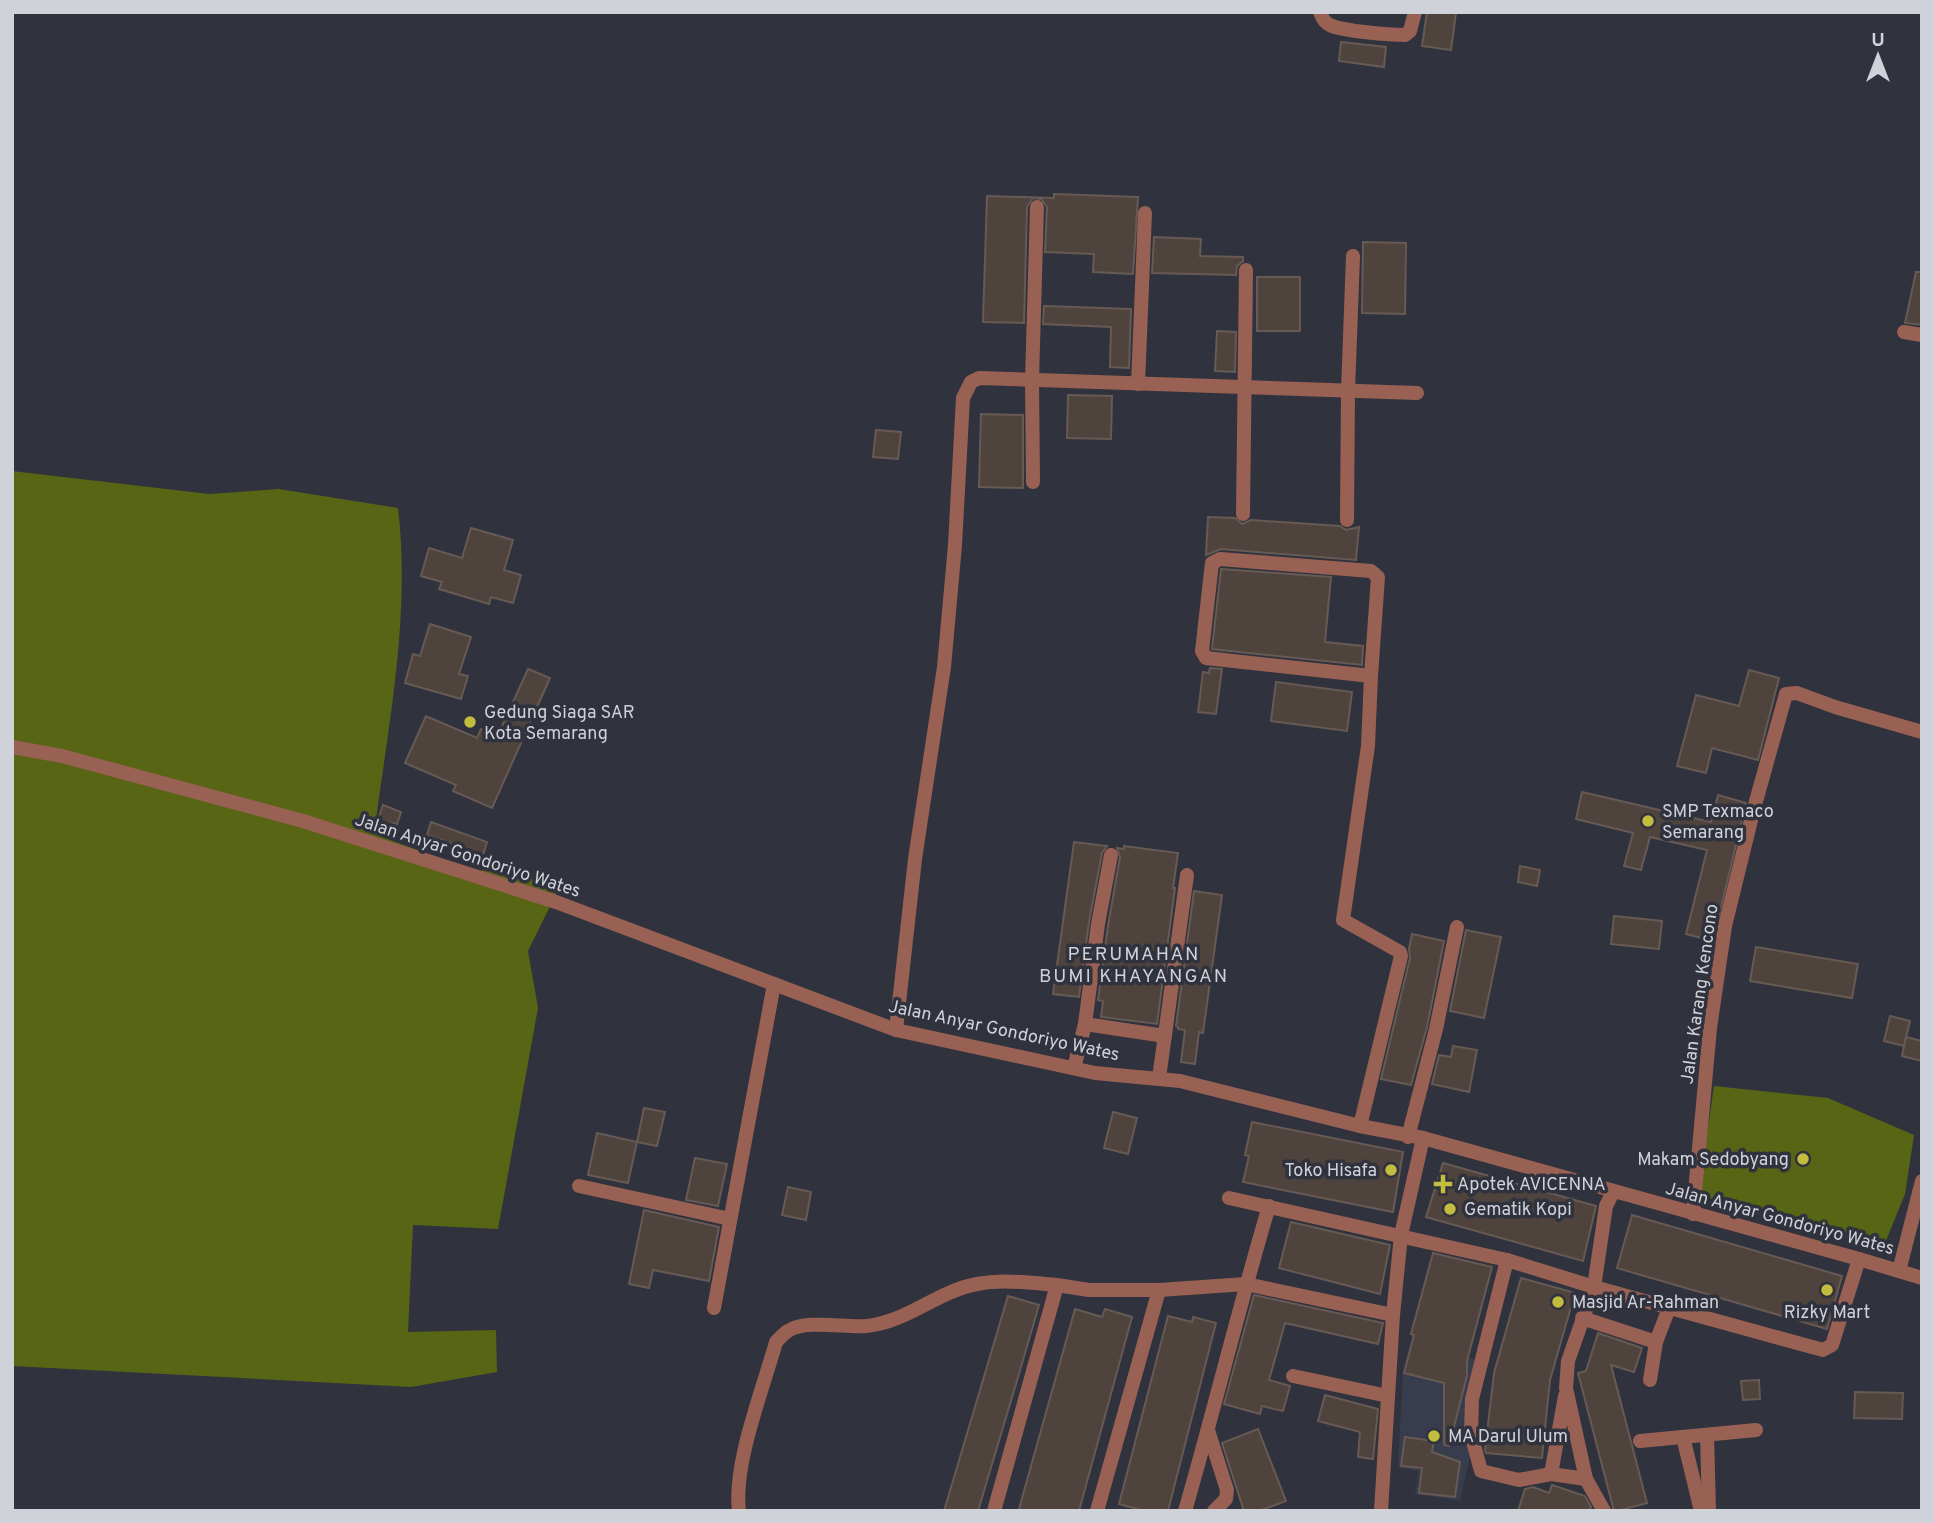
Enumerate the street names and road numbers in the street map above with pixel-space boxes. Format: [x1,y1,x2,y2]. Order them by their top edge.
street label: Jalan Anyar Gondoriyo Wates [352,809,583,904]
street label: Jalan Karang Kencono [1676,903,1725,1086]
street label: Jalan Anyar Gondoriyo Wates [886,996,1121,1067]
street label: Jalan Anyar Gondoriyo Wates [1663,1178,1896,1261]

